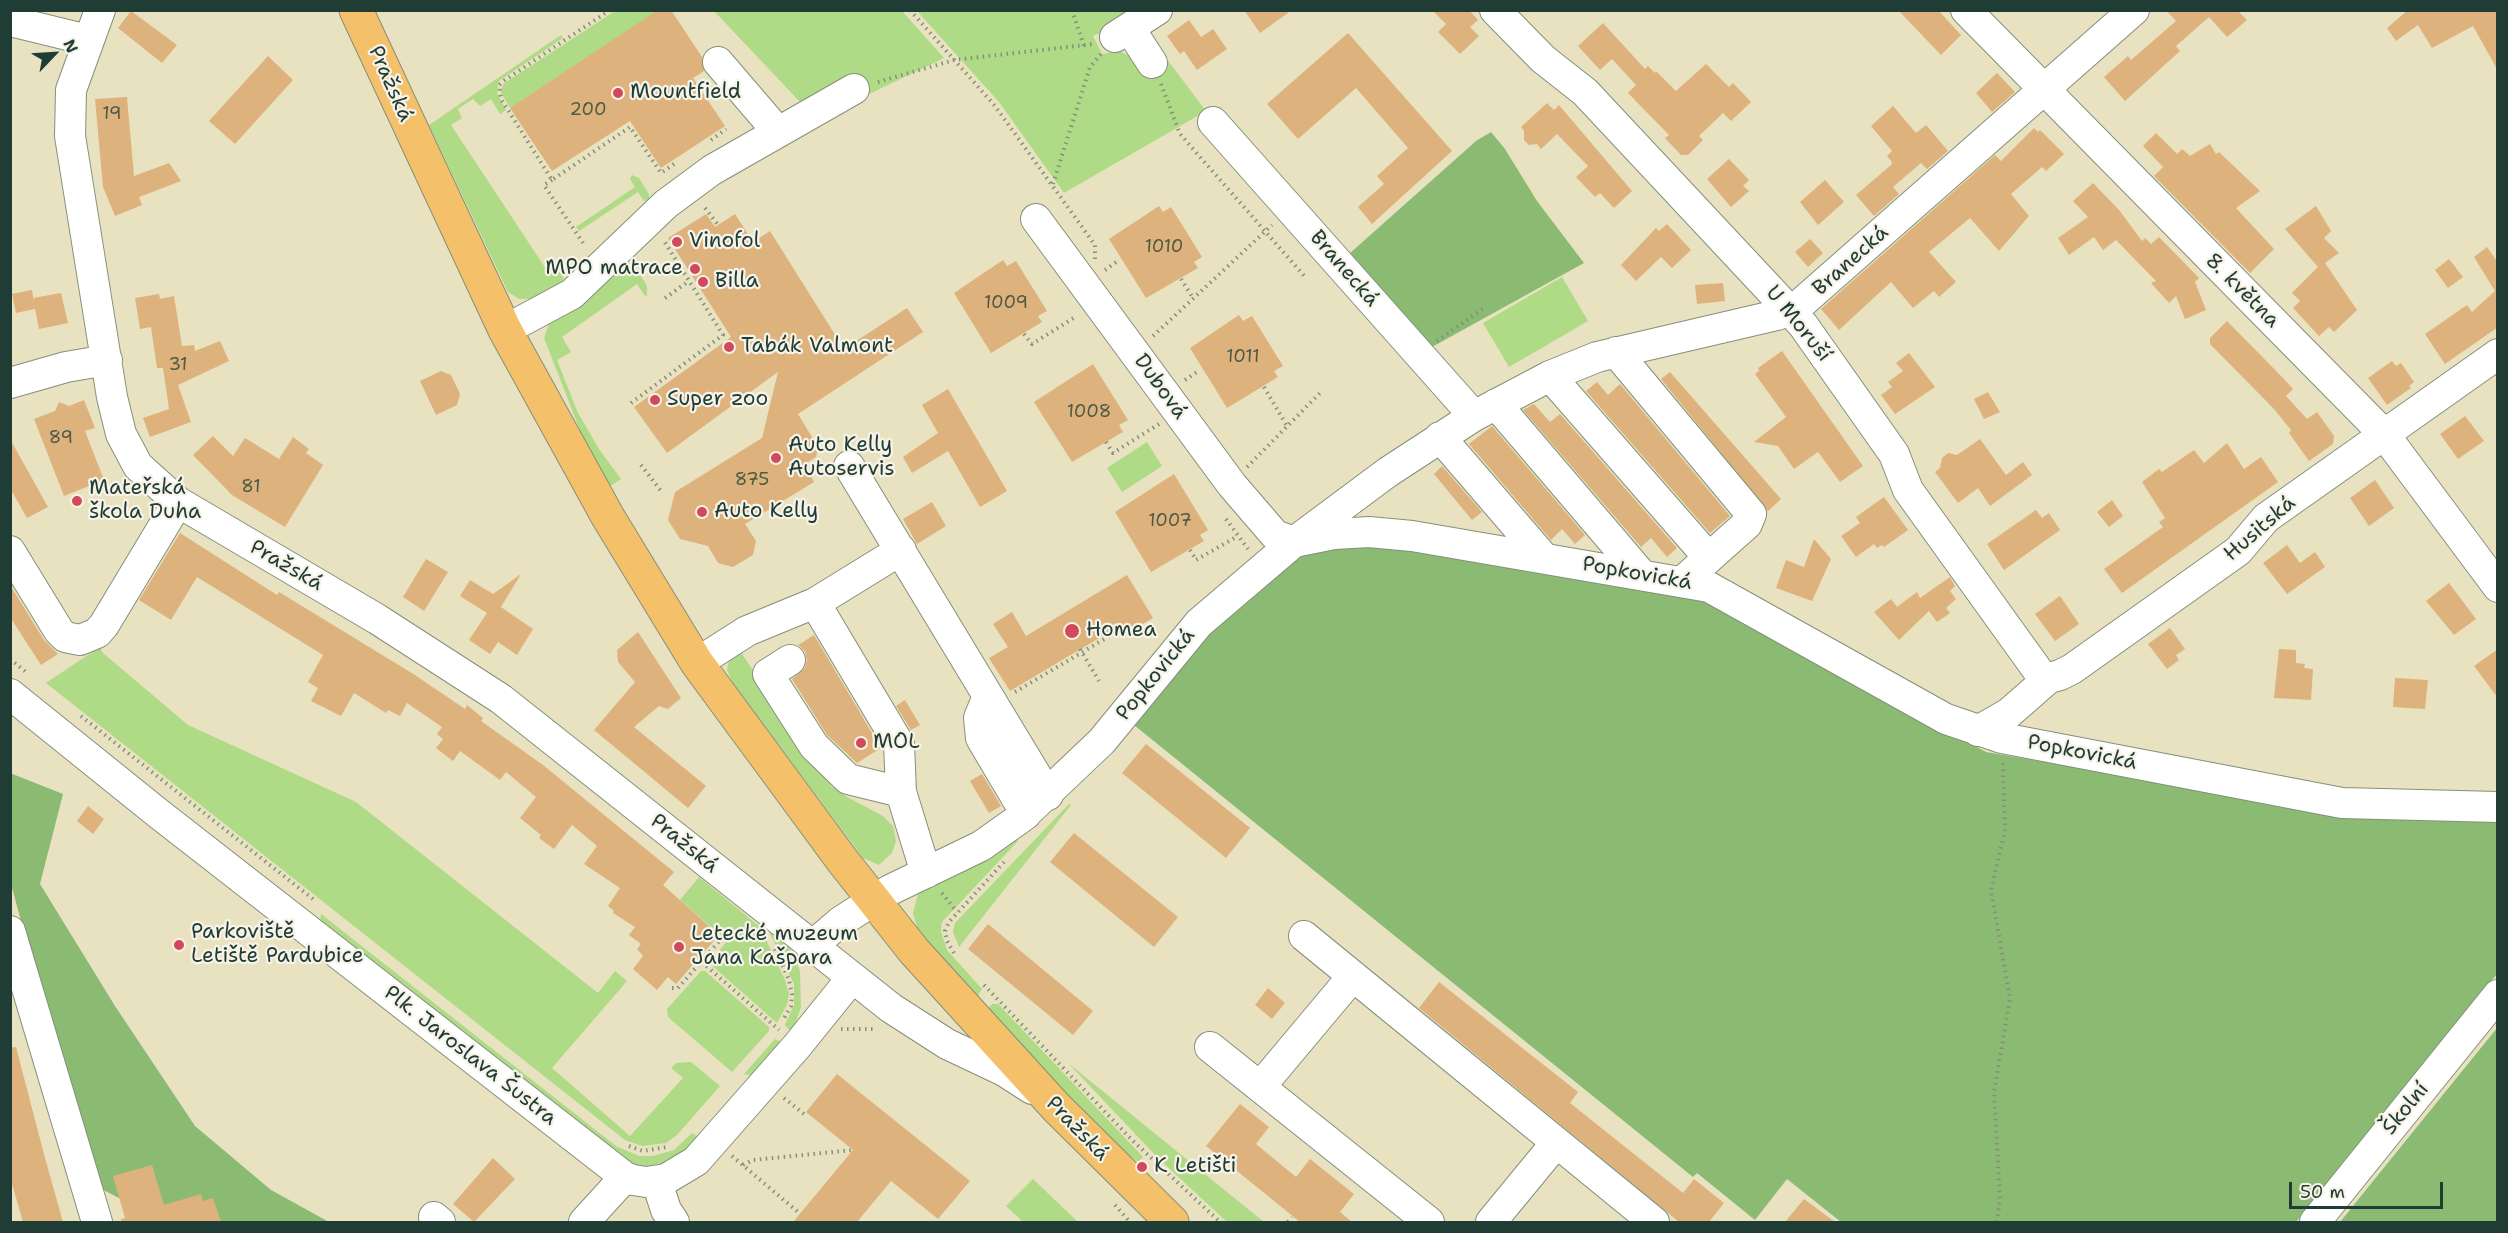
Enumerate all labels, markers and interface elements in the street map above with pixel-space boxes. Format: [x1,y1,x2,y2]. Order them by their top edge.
north arrow [24,24,84,84]
text: N [59,36,83,56]
street label: Pražská [362,42,418,126]
place label: Mountfield [630,80,741,106]
marker: Mountfield [611,86,625,100]
house number: 200 [569,99,607,121]
house number: 19 [102,103,122,125]
street label: Branecká [1808,221,1894,301]
street label: Branecká [1304,226,1384,312]
place label: Vinofol [689,229,760,255]
marker: Vinofol [670,235,684,249]
house number: 1010 [1145,236,1183,258]
street label: 8. května [2199,248,2285,334]
place label: MPO matrace [545,256,683,282]
marker: MPO matrace [688,262,702,276]
place label: Billa [715,269,759,295]
marker: Billa [696,275,710,289]
street label: U Moruší [1760,281,1836,367]
house number: 1009 [984,292,1028,314]
place label: Tabák Valmont [741,334,893,360]
marker: Tabák Valmont [722,340,736,354]
house number: 1011 [1226,346,1260,368]
street label: Dubová [1128,349,1192,425]
house number: 31 [168,354,188,376]
place label: Super zoo [667,387,768,413]
marker: Super zoo [648,393,662,407]
house number: 1008 [1067,401,1111,423]
house number: 89 [49,427,73,449]
place label: Auto Kelly Autoservis [788,433,895,483]
marker: Auto Kelly Autoservis [769,451,783,465]
house number: 875 [735,469,769,491]
place label: Mateřská škola Duha [89,476,201,526]
house number: 81 [241,476,261,498]
street label: Husitská [2219,491,2301,567]
marker: Mateřská škola Duha [70,494,84,508]
place label: Auto Kelly [714,499,818,525]
marker: Auto Kelly [695,505,709,519]
house number: 1007 [1148,510,1192,532]
street label: Pražská [245,535,327,597]
street label: Popkovická [1580,552,1694,596]
place label: Homea [1086,618,1157,644]
marker: Homea [1063,622,1081,640]
street label: Popkovická [1111,624,1201,726]
place label: MOL [873,730,920,756]
street label: Popkovická [2025,730,2139,776]
marker: MOL [854,736,868,750]
street label: Pražská [645,809,723,879]
place label: Parkoviště Letiště Pardubice [191,920,364,970]
place label: Letecké muzeum Jana Kašpara [691,922,858,972]
marker: Parkoviště Letiště Pardubice [172,938,186,952]
marker: Letecké muzeum Jana Kašpara [672,940,686,954]
street label: Plk. Jaroslava Šustra [379,981,561,1131]
street label: Školní [2377,1078,2435,1140]
street label: Pražská [1040,1091,1114,1167]
place label: K Letišti [1154,1154,1236,1180]
marker: K Letišti [1135,1160,1149,1174]
scale bar [2292,1170,2446,1208]
text: 50 m [2300,1180,2345,1204]

